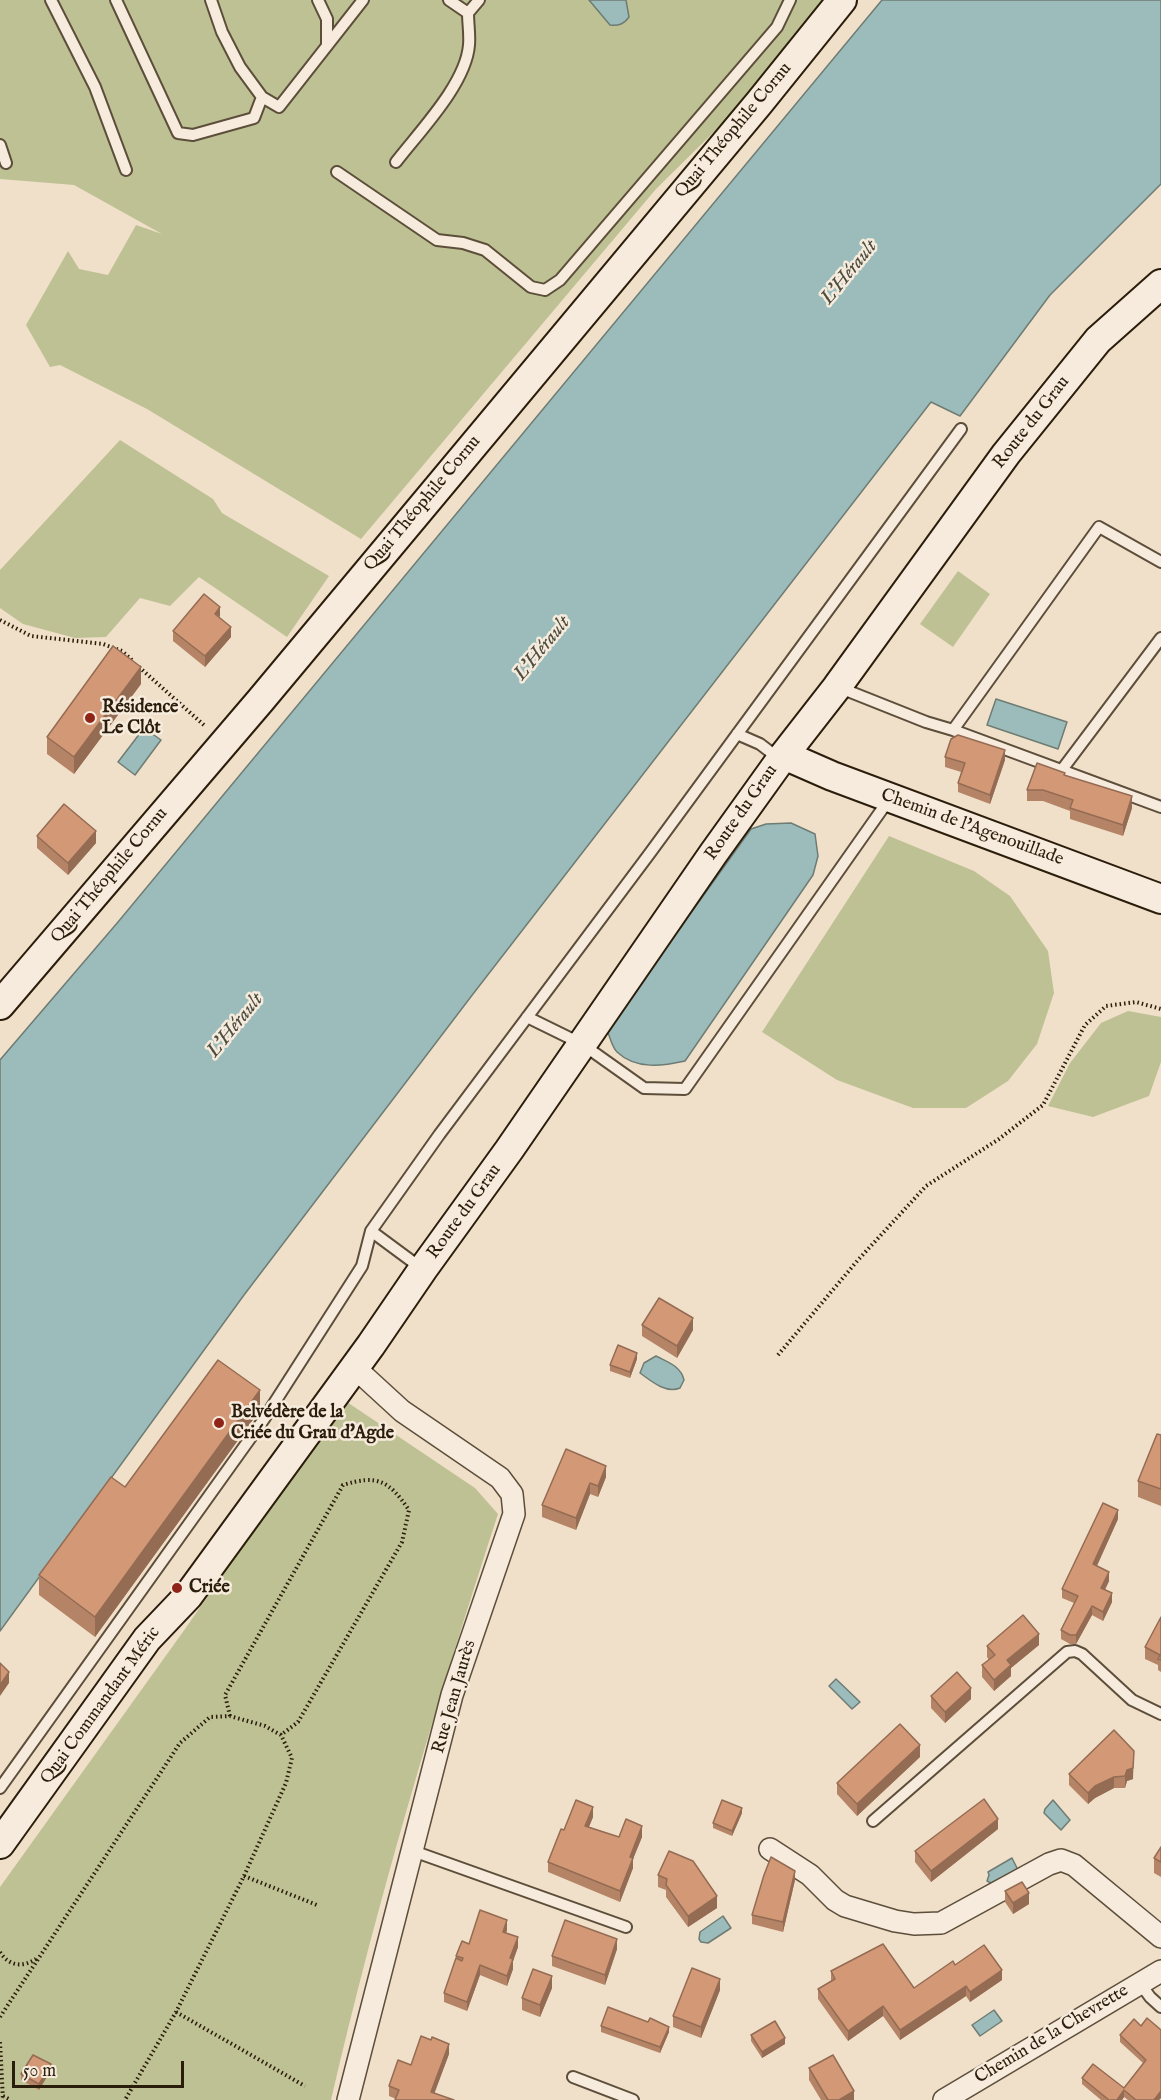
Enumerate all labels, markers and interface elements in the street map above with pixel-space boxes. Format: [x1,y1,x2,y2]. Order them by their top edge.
street label: Quai Théophile Cornu [671,59,797,203]
water label: L'Hérault [817,236,883,310]
street label: Route du Grau [989,372,1075,474]
street label: Quai Théophile Cornu [360,432,486,576]
water label: L'Hérault [510,612,576,686]
place label: Résidence Le Clôt [102,697,178,740]
marker: Résidence Le Clôt [83,711,97,725]
street label: Route du Grau [701,761,783,865]
street label: Chemin de l'Agenouillade [878,785,1066,871]
street label: Quai Théophile Cornu [47,804,173,948]
water label: L'Hérault [203,989,269,1063]
street label: Route du Grau [423,1160,507,1264]
place label: Belvédère de la Criée du Grau d'Agde [231,1402,394,1444]
marker: Belvédère de la Criée du Grau d'Agde [212,1416,226,1430]
place label: Criée [189,1577,230,1599]
marker: Criée [170,1581,184,1595]
street label: Quai Commandant Méric [37,1623,165,1789]
street label: Rue Jean Jaurès [429,1638,481,1756]
street label: Chemin de la Chevrette [971,1981,1133,2089]
scale bar [15,2049,188,2087]
text: 50 m [23,2060,56,2083]

